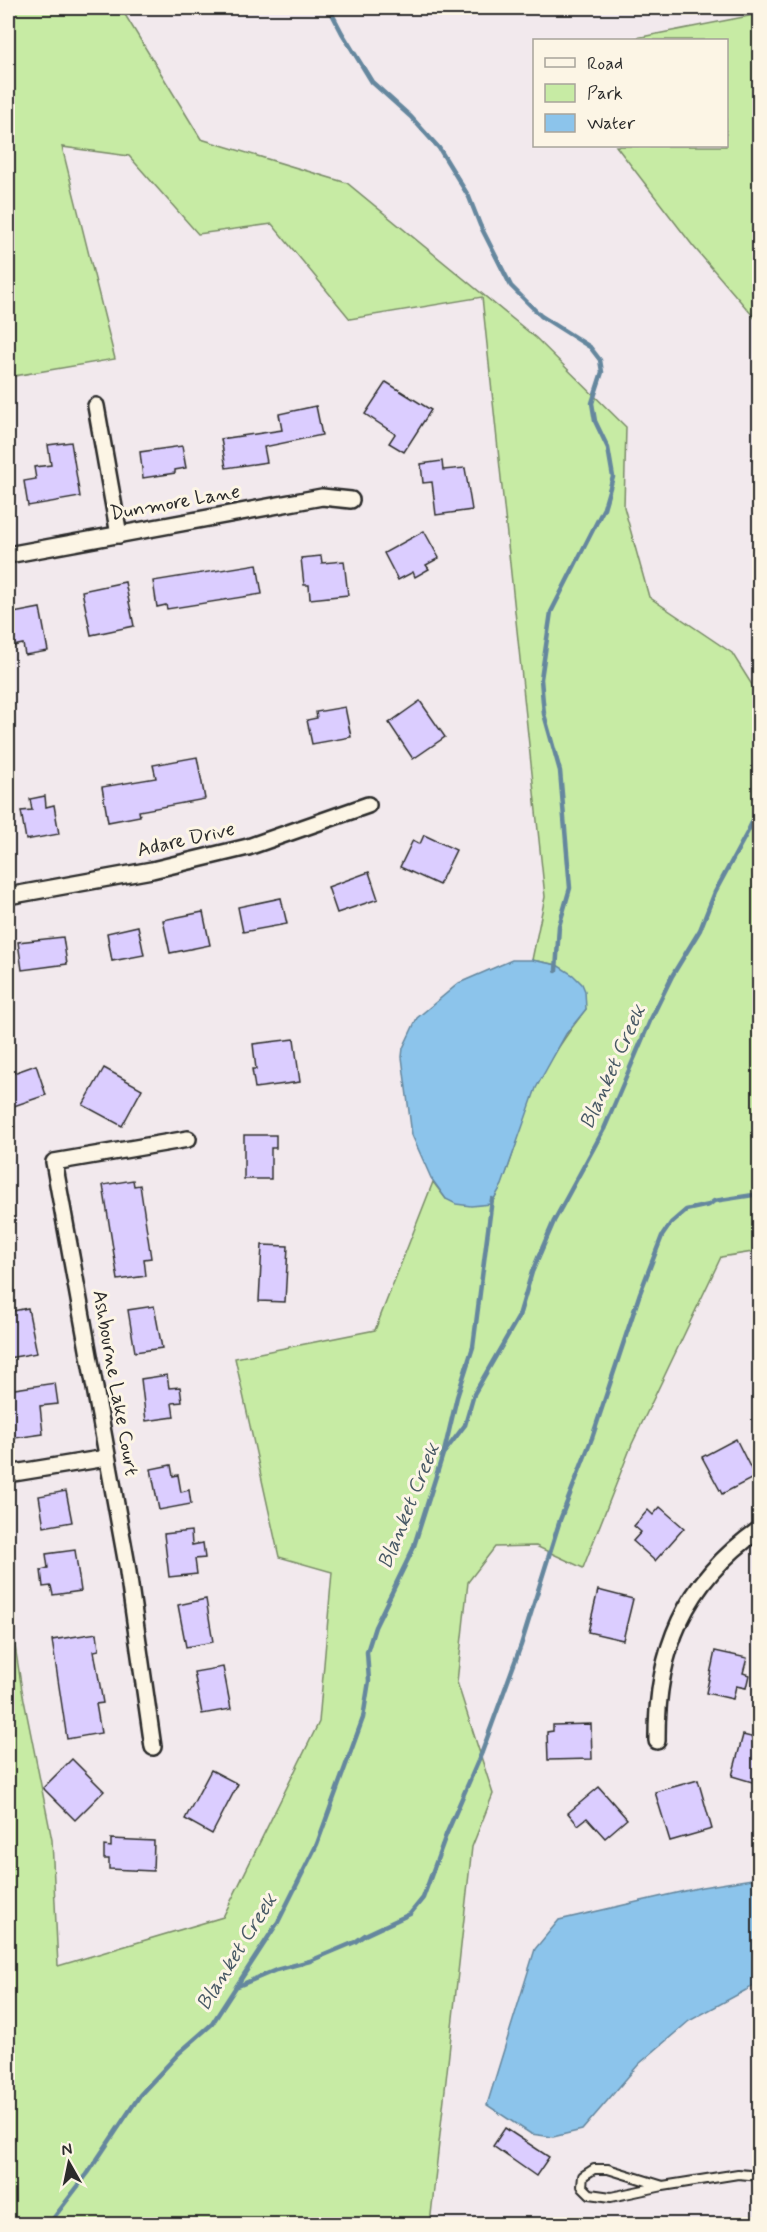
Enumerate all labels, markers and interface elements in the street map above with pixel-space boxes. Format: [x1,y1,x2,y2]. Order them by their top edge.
legend [533,39,728,147]
text: Road [587,52,623,76]
text: Park [587,82,623,106]
text: Water [587,112,636,136]
street label: Dunmore Lane [108,478,242,528]
street label: Adare Drive [134,816,238,864]
water label: Blanket Creek [573,1000,653,1133]
street label: Ashbourne Lake Court [85,1288,145,1478]
water label: Blanket Creek [371,1438,447,1573]
water label: Blanket Creek [190,1887,285,2016]
north arrow [39,2133,99,2193]
text: N [60,2138,74,2161]

